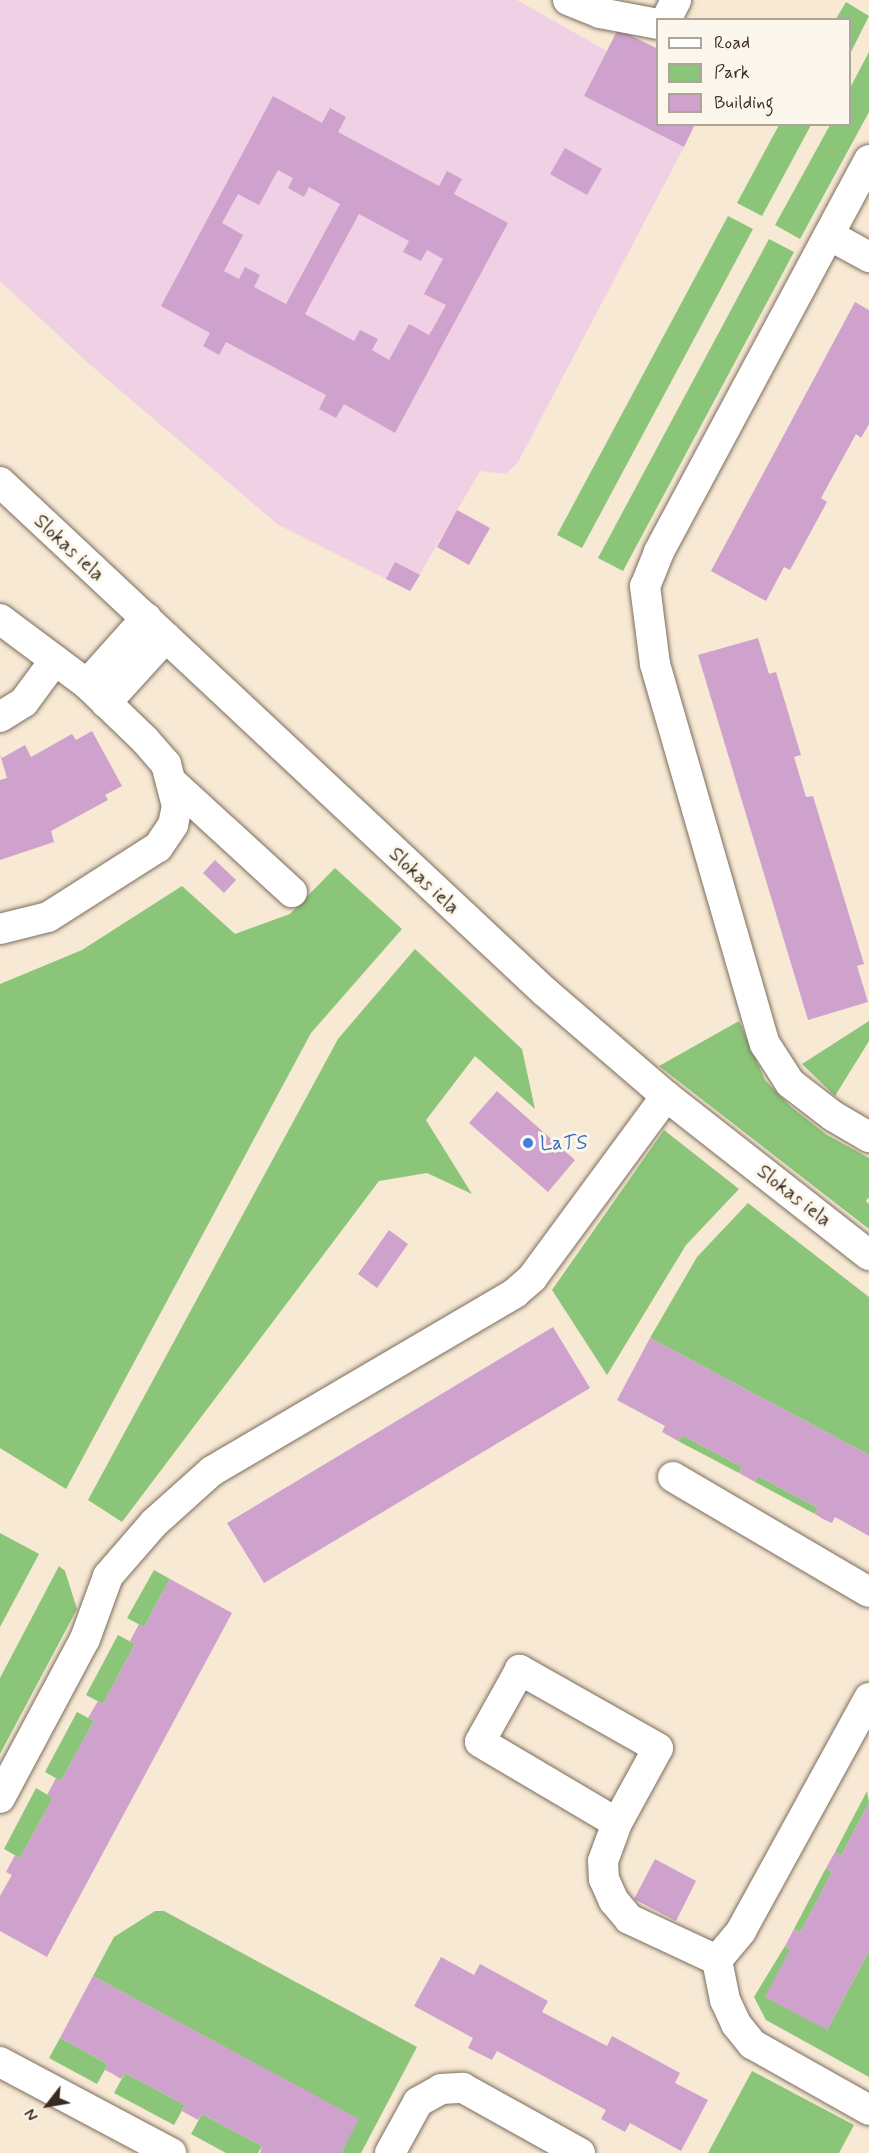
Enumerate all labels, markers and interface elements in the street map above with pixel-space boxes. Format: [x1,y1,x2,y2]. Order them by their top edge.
legend [656,18,851,126]
text: Road [714,31,750,55]
text: Park [714,61,750,85]
text: Building [714,91,774,115]
street label: Slokas iela [28,509,110,587]
street label: Slokas iela [383,842,465,920]
place label: LaTS [540,1131,587,1155]
marker: LaTS [521,1136,535,1150]
street label: Slokas iela [752,1159,836,1233]
north arrow [18,2075,78,2135]
text: N [20,2105,44,2125]

